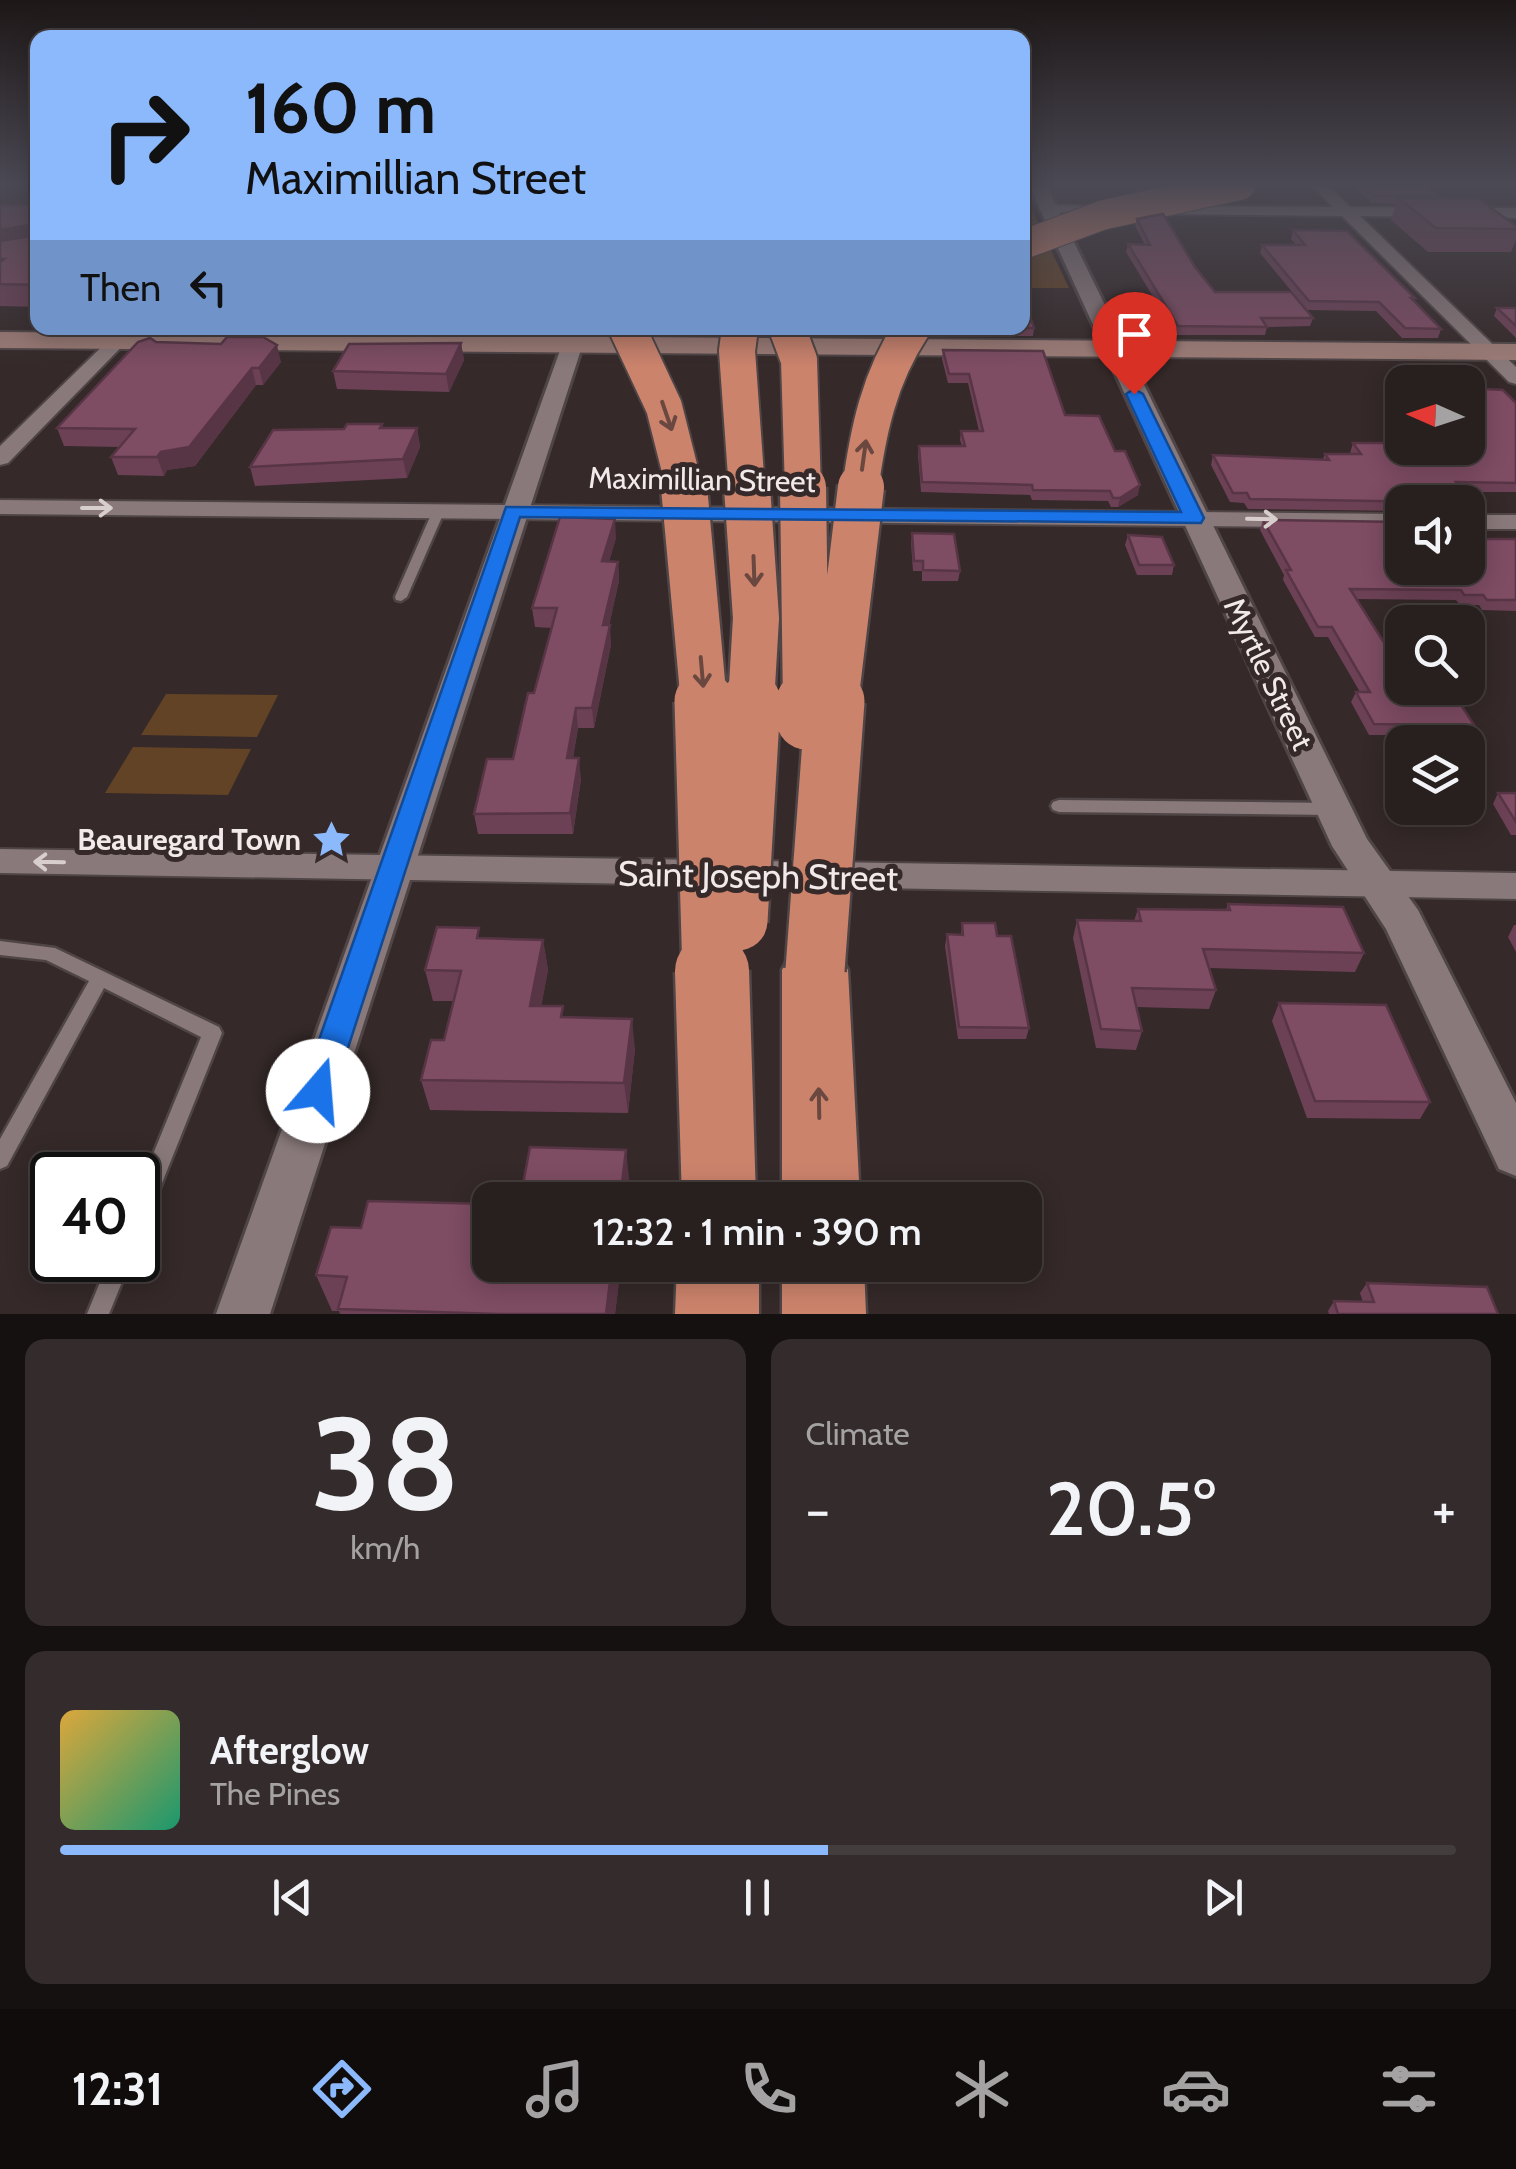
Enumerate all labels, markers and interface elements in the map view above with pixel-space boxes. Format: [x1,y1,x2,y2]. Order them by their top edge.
text: 160 m [245,65,436,151]
icon: right [80,70,210,200]
text: Maximillian Street [245,151,586,205]
icon: left [181,260,236,315]
text: Then [80,264,161,311]
pin [1092,292,1177,395]
icon: arrive [1107,307,1162,362]
north arrow [1385,365,1485,465]
map controls [1385,365,1485,825]
one-way arrow [659,400,677,432]
one-way arrow [856,440,874,472]
street label: Maximillian Street [588,459,816,500]
button: sound [1385,485,1485,585]
one-way arrow [81,498,113,517]
one-way arrow [1246,510,1278,528]
one-way arrow [745,554,764,586]
street label: Myrtle Street [1216,592,1321,756]
button: search [1385,605,1485,705]
one-way arrow [693,656,712,688]
button: layers [1385,725,1485,825]
place icon: Beauregard Town [310,819,352,861]
place label: Beauregard Town [77,821,301,858]
one-way arrow [34,852,66,871]
street label: Saint Joseph Street [618,852,899,899]
position arrow [266,1039,370,1143]
one-way arrow [809,1087,828,1119]
speed limit sign: 40 [30,1152,160,1282]
text: 12:32 · 1 min · 390 m [592,1208,922,1255]
text: 38 [311,1384,460,1542]
text: Climate [806,1414,910,1453]
text: 20.5° [1046,1463,1216,1554]
text: − [806,1476,830,1543]
text: + [1432,1476,1456,1543]
text: km/h [350,1528,420,1567]
text: Afterglow [210,1727,369,1774]
text: The Pines [210,1774,340,1813]
icon: previous [265,1870,320,1925]
icon: pause [730,1870,785,1925]
icon: next [1196,1870,1251,1925]
icon: directions [307,2054,377,2124]
icon: music [520,2054,590,2124]
icon: phone [734,2054,804,2124]
icon: climate [947,2054,1017,2124]
icon: car [1161,2054,1231,2124]
icon: filters [1374,2054,1444,2124]
text: 12:31 [72,2062,163,2116]

